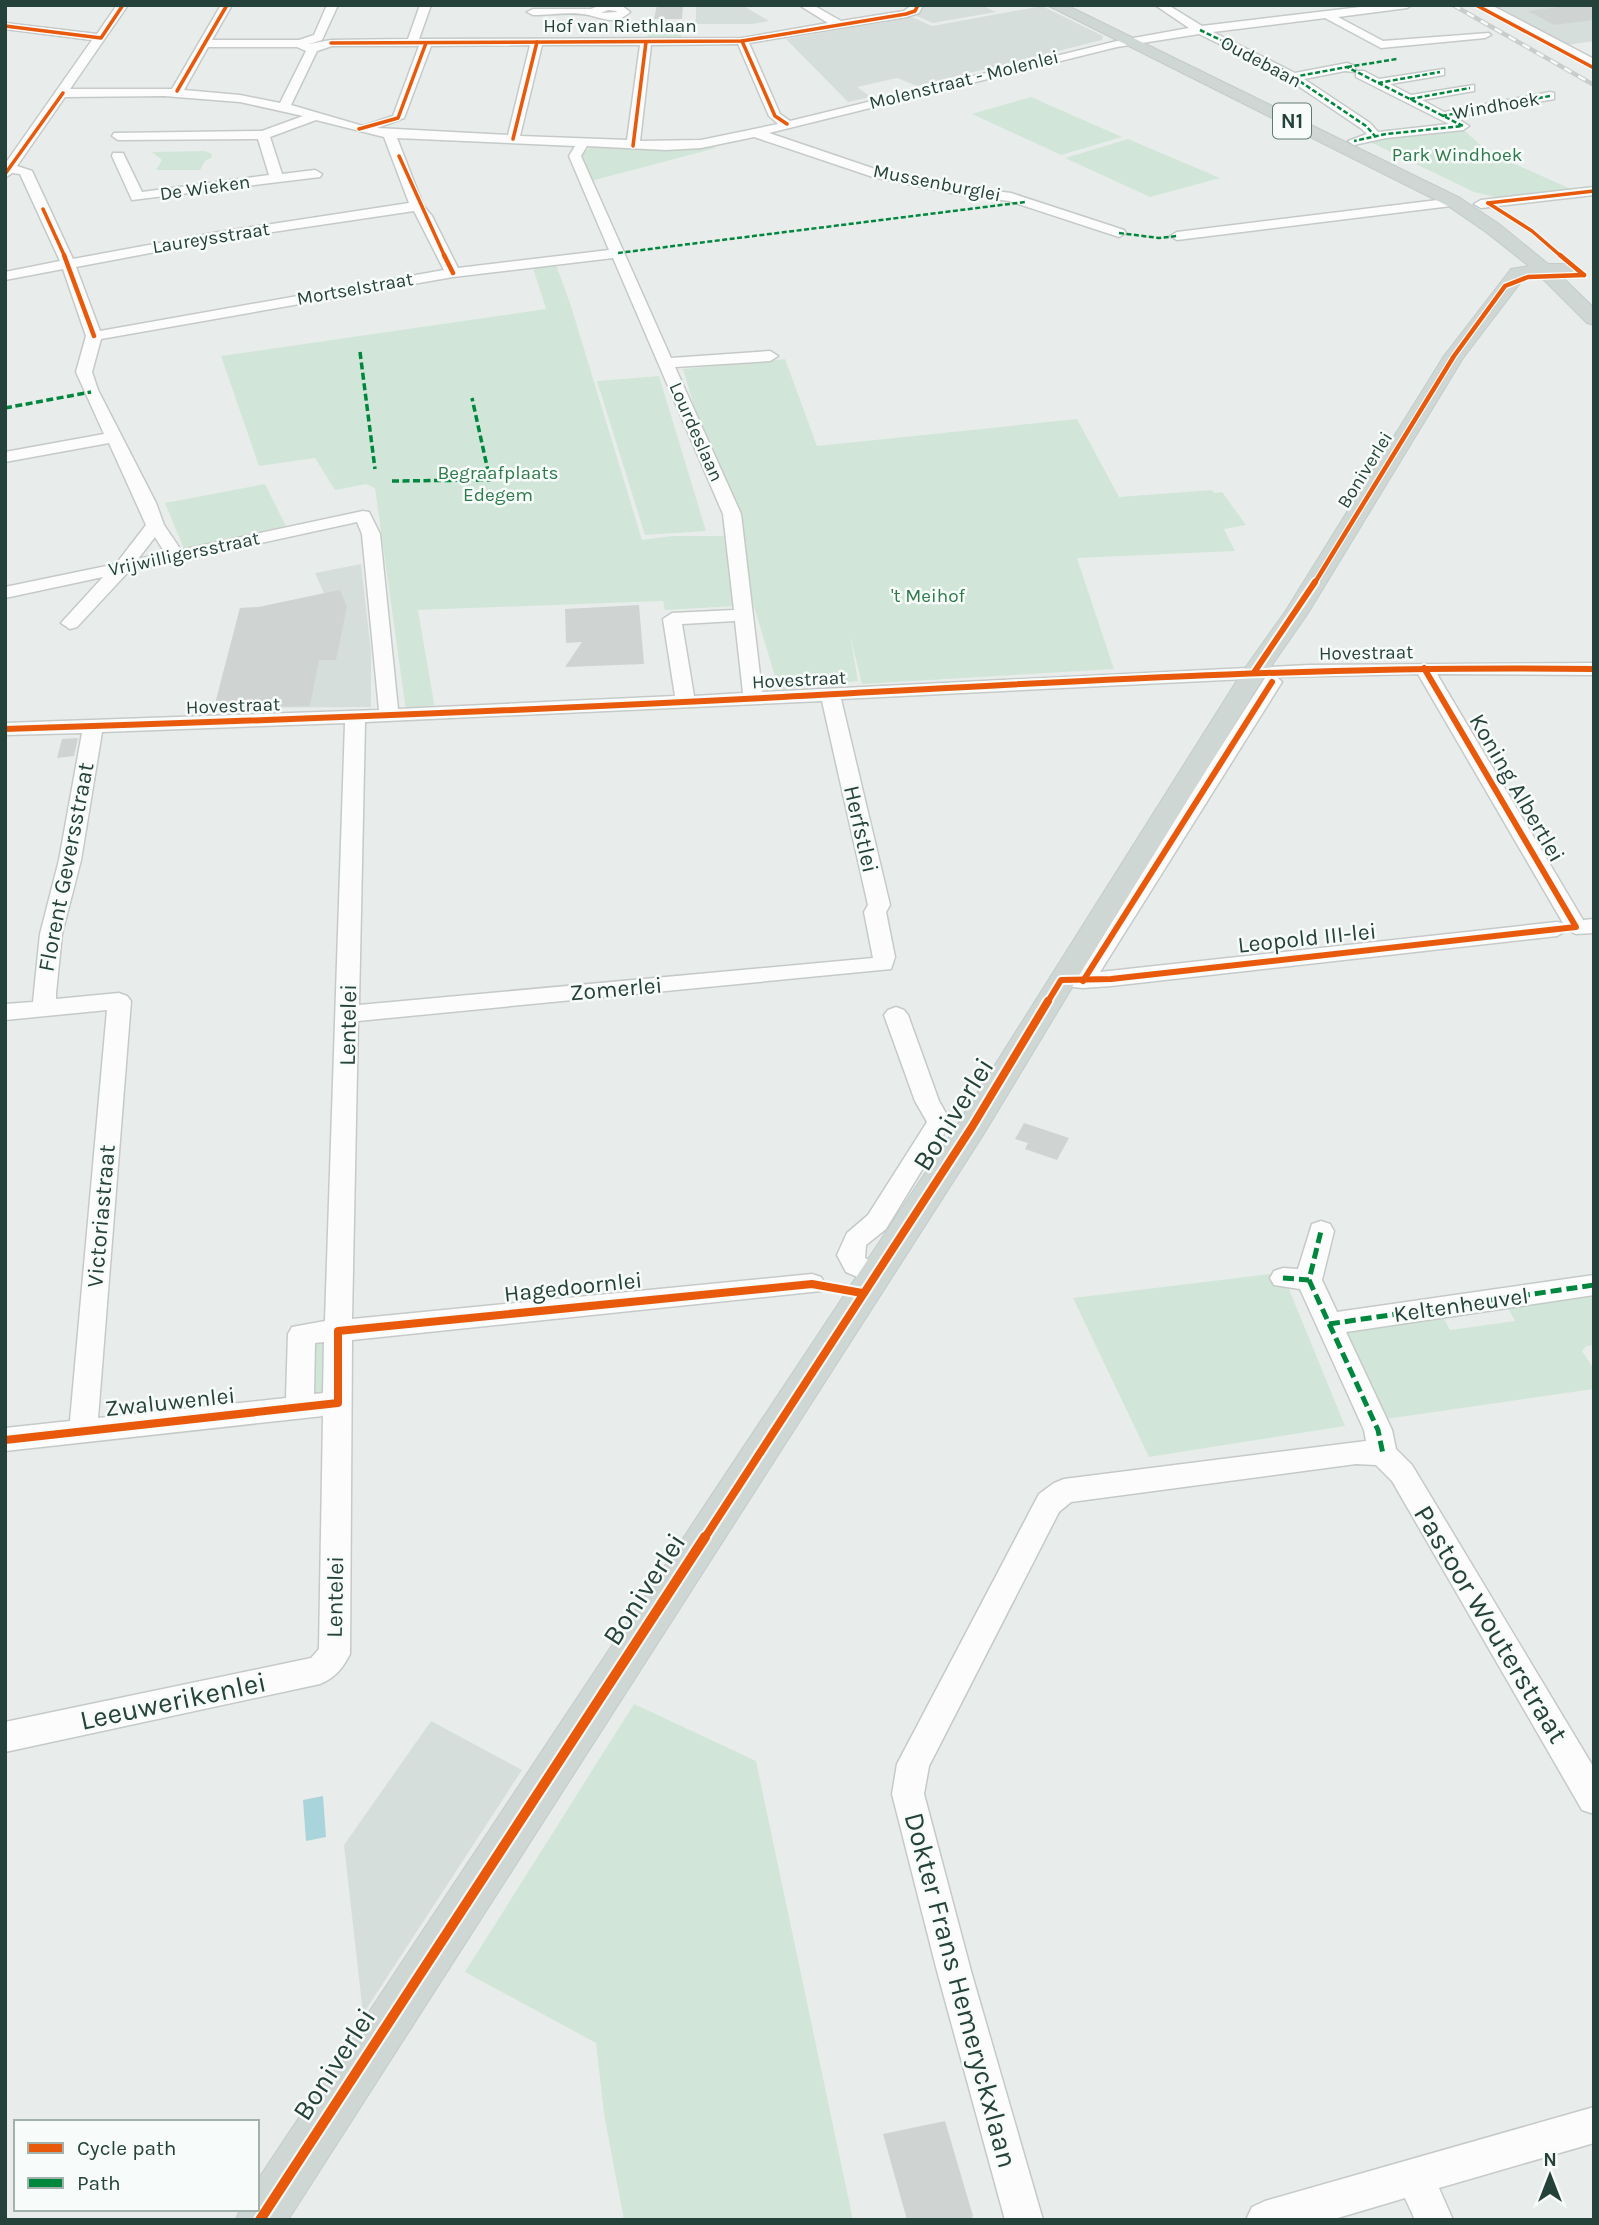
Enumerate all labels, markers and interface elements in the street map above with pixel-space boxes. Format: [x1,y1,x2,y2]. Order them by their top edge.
street label: Hof van Riethlaan [543,15,697,37]
street label: Oudebaan [1217,32,1305,92]
street label: Molenstraat - Molenlei [867,46,1061,114]
street label: Windhoek [1451,88,1541,124]
road number: N1 [1273,104,1311,138]
park label: Park Windhoek [1392,144,1523,166]
street label: Mussenburglei [871,160,1003,206]
street label: De Wieken [158,171,252,205]
street label: Laureysstraat [151,218,271,258]
street label: Mortselstraat [295,268,415,310]
street label: Lourdeslaan [664,379,728,485]
street label: Boniverlei [1333,428,1397,512]
park label: Begraafplaats Edegem [437,462,559,506]
street label: Vrijwilligersstraat [106,527,262,581]
park label: 't Meihof [891,585,966,607]
street label: Hovestraat [1319,641,1413,665]
street label: Hovestraat [751,667,847,693]
street label: Hovestraat [185,693,281,719]
street label: Koning Albertlei [1464,709,1570,867]
street label: Florent Geversstraat [32,760,100,974]
street label: Herfstlei [838,783,884,875]
street label: Leopold III-lei [1236,917,1378,959]
street label: Zomerlei [569,972,663,1006]
street label: Lentelei [334,984,362,1066]
street label: Boniverlei [905,1051,1001,1177]
street label: Victoriastraat [81,1143,121,1289]
street label: Hagedoornlei [503,1266,643,1308]
street label: Keltenheuvel [1392,1282,1530,1328]
street label: Zwaluwenlei [104,1382,236,1422]
street label: Pastoor Wouterstraat [1407,1499,1575,1749]
street label: Boniverlei [596,1527,692,1651]
street label: Lentelei [321,1556,349,1638]
street label: Leeuwerikenlei [77,1665,269,1737]
street label: Dokter Frans Hemeryckxlaan [898,1809,1024,2171]
street label: Boniverlei [286,2002,382,2126]
legend [14,2120,259,2211]
text: Cycle path [77,2136,177,2160]
north arrow [1515,2141,1585,2211]
text: N [1543,2149,1557,2171]
text: Path [77,2171,121,2195]

